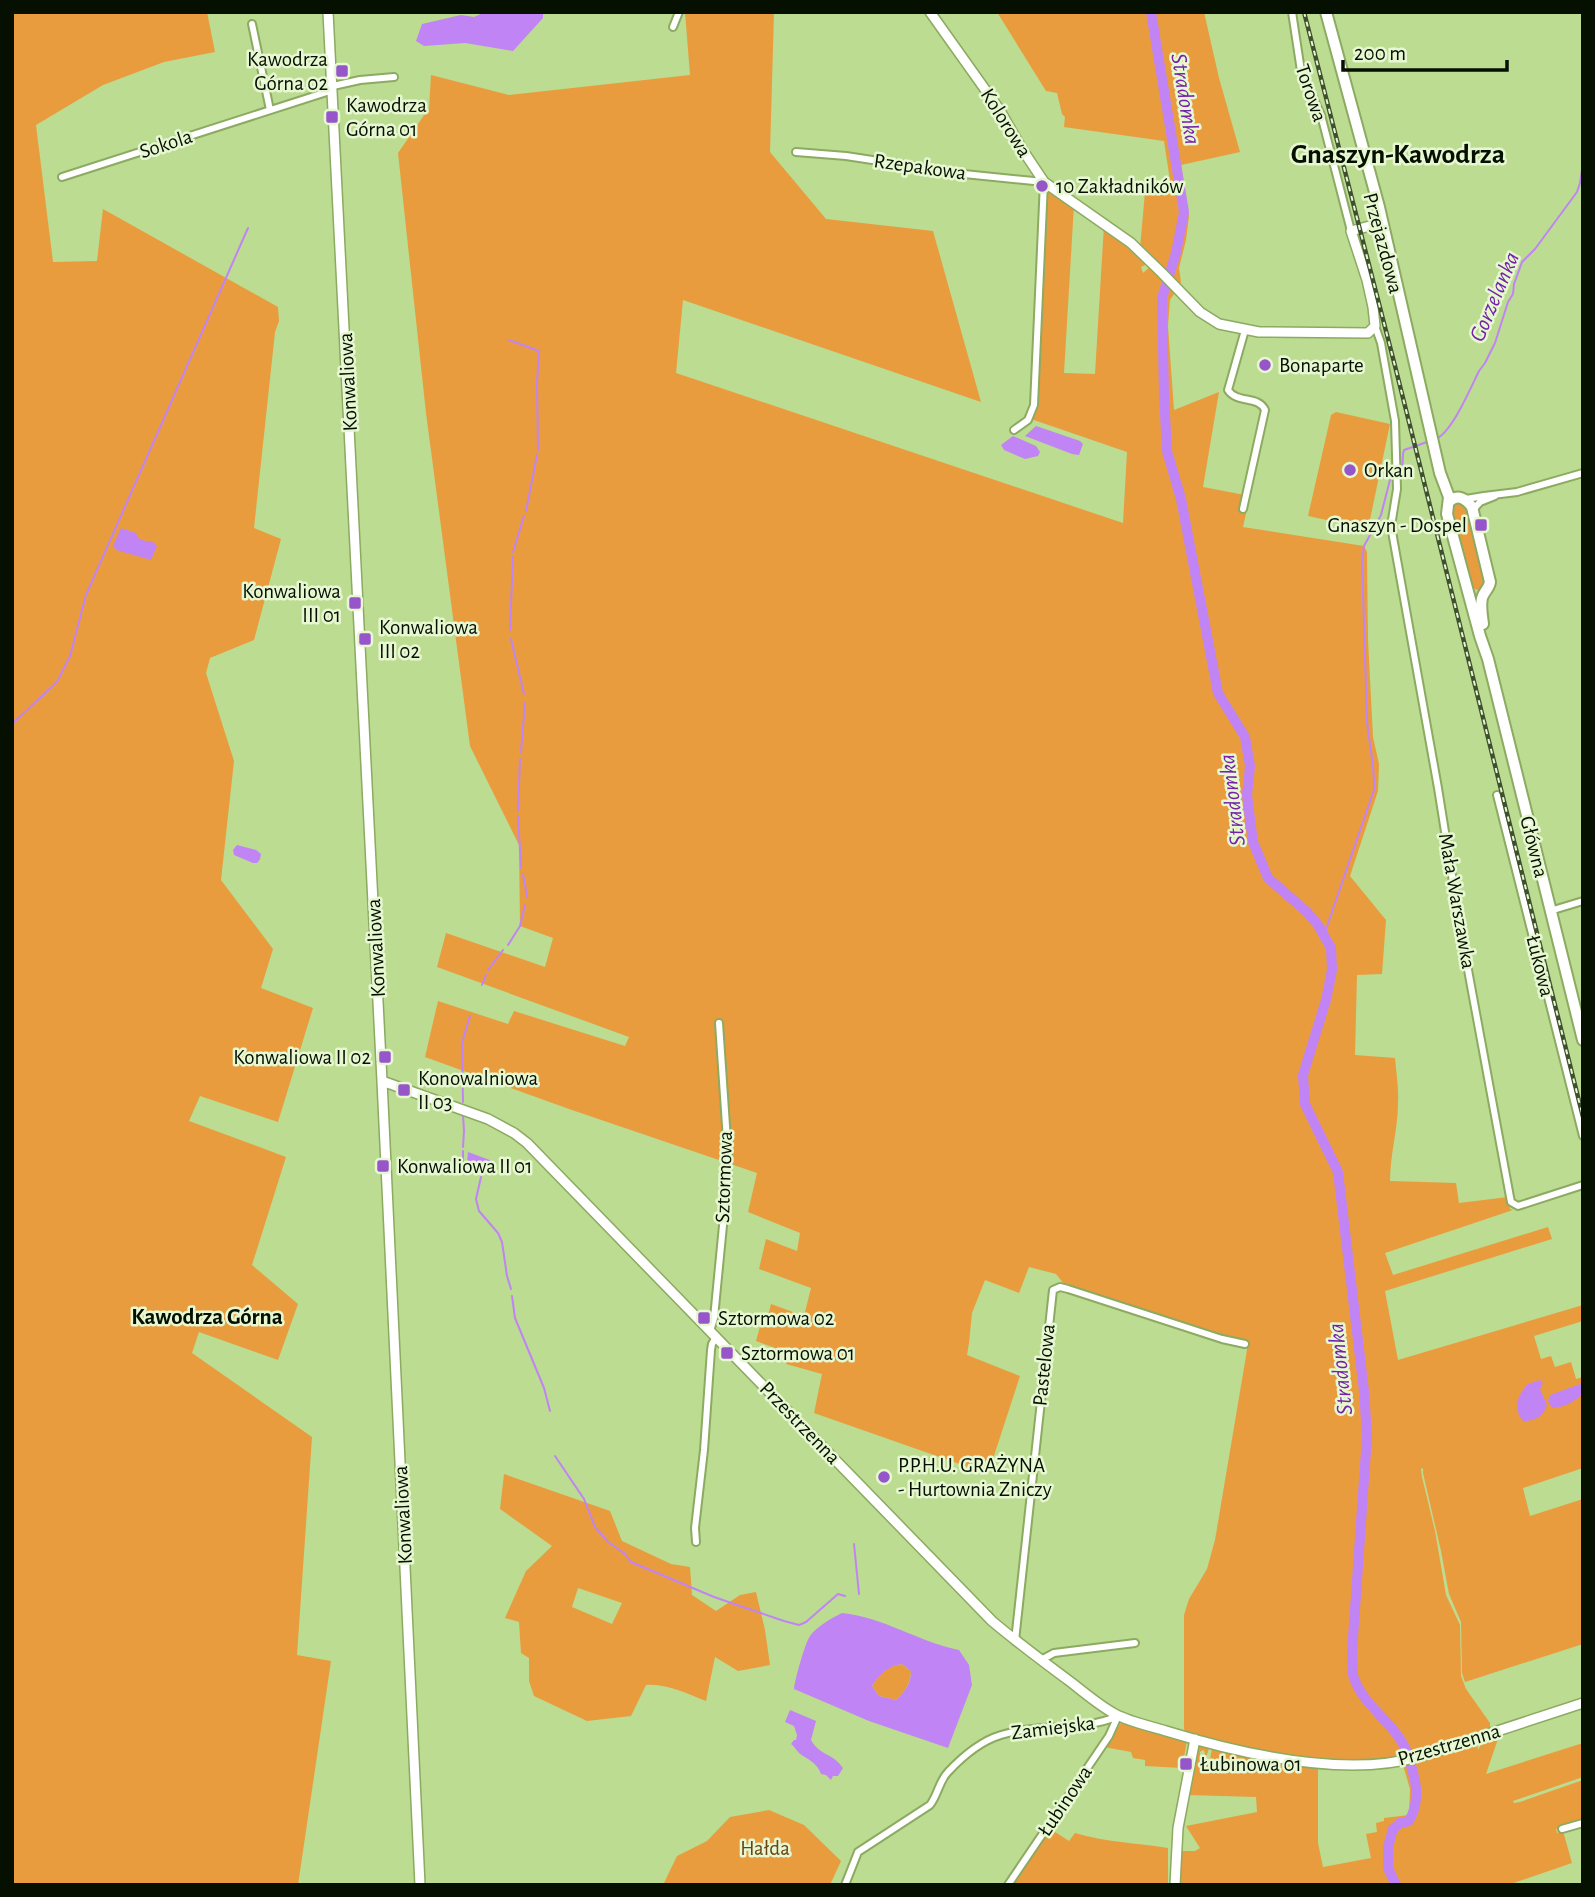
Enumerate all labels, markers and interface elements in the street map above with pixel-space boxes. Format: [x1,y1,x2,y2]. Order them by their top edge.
scale bar [1343,28,1508,72]
text: 200 m [1354,43,1406,64]
place label: Kawodrza Górna 02 [247,49,328,94]
water label: Stradomka [1166,52,1204,146]
street label: Torowa [1291,62,1331,125]
marker: Kawodrza Górna 02 [334,63,350,79]
street label: Kolorowa [977,85,1035,161]
place label: Kawodrza Górna 01 [346,95,427,140]
marker: Kawodrza Górna 01 [324,109,340,125]
street label: Sokola [137,126,195,162]
district label: Gnaszyn-Kawodrza [1291,141,1505,169]
street label: Rzepakowa [873,150,968,184]
place label: 10 Zakładników [1056,176,1184,197]
marker: 10 Zakładników [1034,178,1050,194]
street label: Przejazdowa [1359,190,1407,296]
water label: Gorzelanka [1466,249,1524,345]
street label: Konwaliowa [335,332,361,432]
place label: Bonaparte [1279,355,1364,376]
marker: Bonaparte [1257,357,1273,373]
place label: Orkan [1364,460,1414,481]
marker: Orkan [1342,462,1358,478]
place label: Gnaszyn - Dospel [1327,515,1467,536]
marker: Gnaszyn - Dospel [1473,517,1489,533]
place label: Konwaliowa III 01 [242,581,341,626]
marker: Konwaliowa III 01 [347,595,363,611]
place label: Konwaliowa III 02 [379,617,478,662]
marker: Konwaliowa III 02 [357,631,373,647]
water label: Stradomka [1216,753,1250,847]
street label: Główna [1516,814,1552,880]
street label: Mała Warszawka [1435,831,1479,971]
street label: Konwaliowa [363,898,389,998]
street label: Łukowa [1522,933,1558,999]
place label: Konwaliowa II 02 [233,1047,371,1068]
marker: Konwaliowa II 02 [377,1049,393,1065]
place label: Konowalniowa II 03 [418,1068,538,1113]
marker: Konowalniowa II 03 [396,1082,412,1098]
street label: Sztormowa [712,1130,736,1223]
place label: Konwaliowa II 01 [397,1156,532,1177]
marker: Konwaliowa II 01 [375,1158,391,1174]
district label: Kawodrza Górna [131,1306,283,1329]
place label: Sztormowa 02 [718,1308,834,1329]
marker: Sztormowa 02 [696,1310,712,1326]
water label: Stradomka [1325,1322,1357,1416]
street label: Pastelowa [1029,1323,1059,1407]
place label: Sztormowa 01 [741,1343,855,1364]
marker: Sztormowa 01 [719,1345,735,1361]
street label: Przestrzenna [756,1378,845,1469]
place label: P.P.H.U. GRAŻYNA - Hurtownia Zniczy [898,1454,1052,1500]
street label: Konwaliowa [390,1465,416,1565]
marker: P.P.H.U. GRAŻYNA - Hurtownia Zniczy [876,1469,892,1485]
street label: Zamiejska [1010,1712,1096,1744]
street label: Przestrzenna [1395,1720,1503,1770]
place label: Łubinowa 01 [1200,1754,1302,1775]
marker: Łubinowa 01 [1178,1756,1194,1772]
street label: Łubinowa [1034,1762,1096,1840]
park label: Hałda [740,1838,790,1859]

